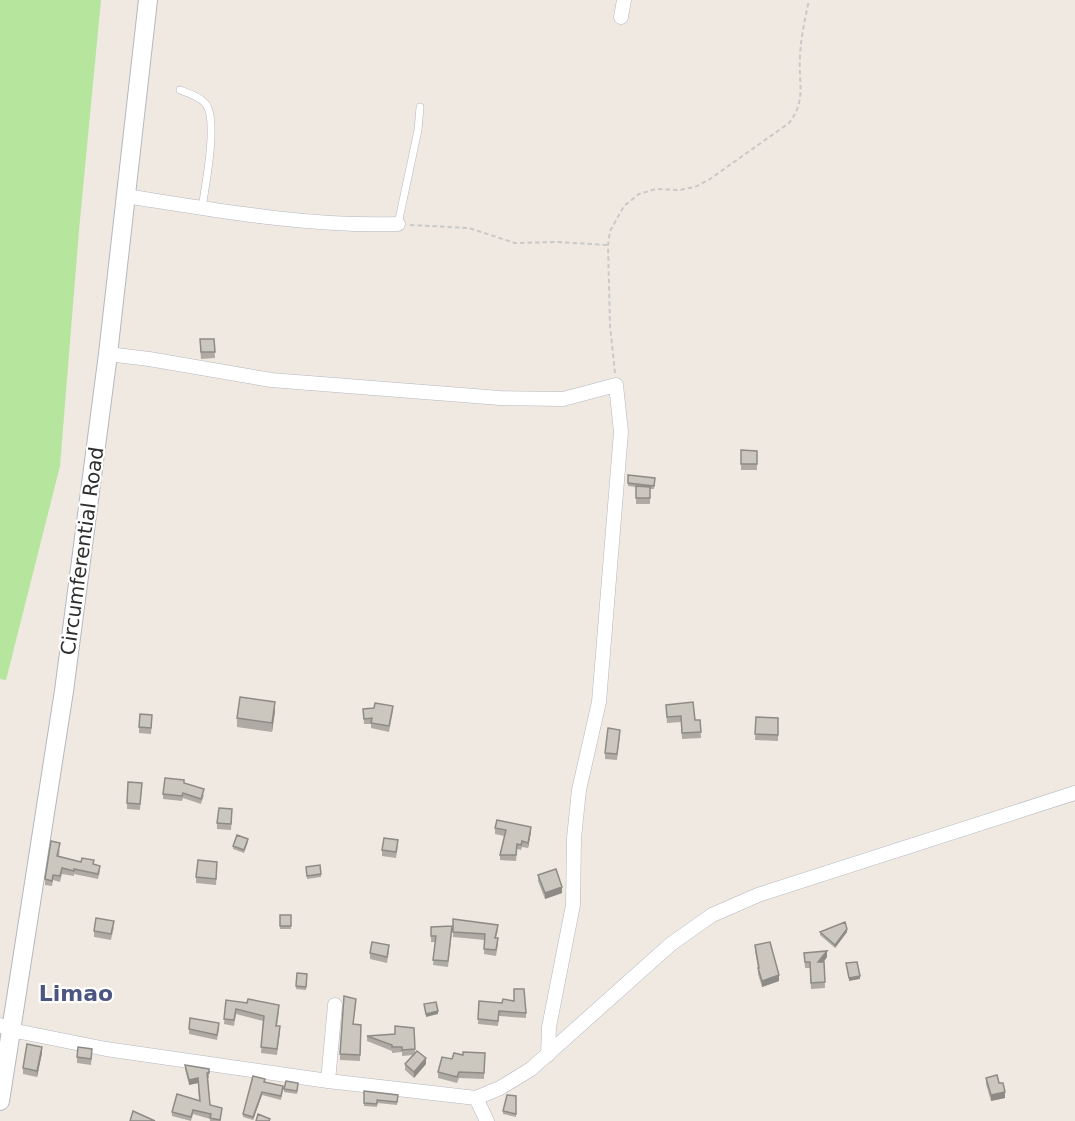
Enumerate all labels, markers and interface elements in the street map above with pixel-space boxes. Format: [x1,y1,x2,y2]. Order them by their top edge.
street label: Circumferential Road [55,445,109,657]
district label: Limao [39,981,113,1006]

